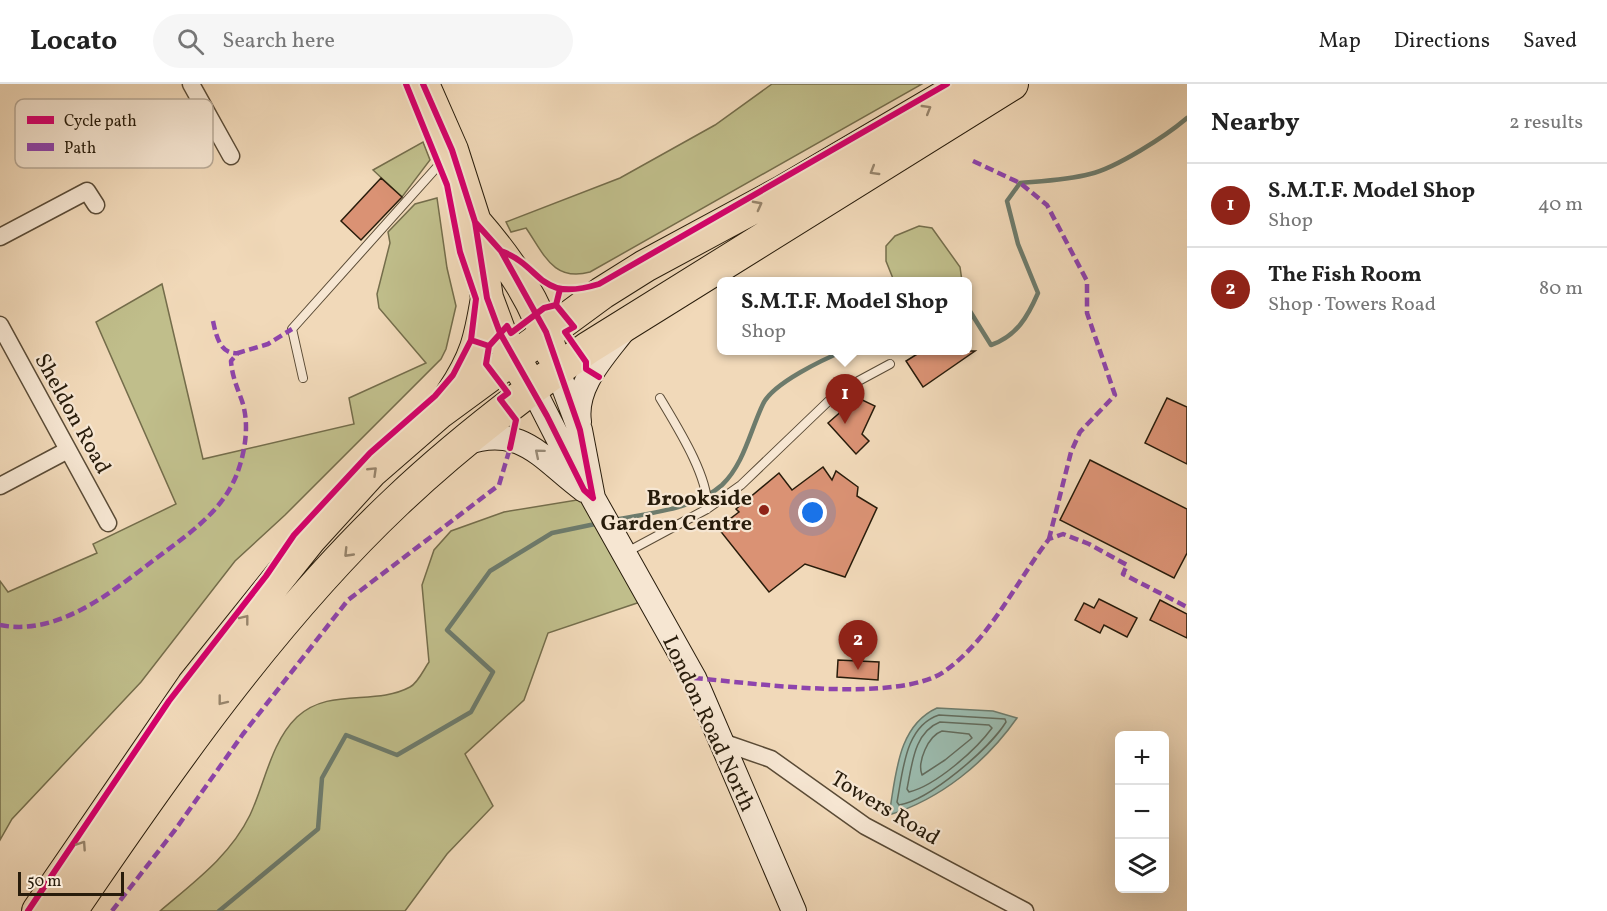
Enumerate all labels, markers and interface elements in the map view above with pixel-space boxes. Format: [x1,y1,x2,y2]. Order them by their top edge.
search box [153,14,573,68]
text: Locato [30,22,117,61]
icon: search [174,25,207,58]
text: Search here [222,26,335,57]
text: Map [1319,27,1361,56]
text: Directions [1394,27,1490,56]
text: Saved [1523,27,1577,56]
legend [15,99,213,168]
one-way arrow [921,105,931,116]
text: Nearby [1211,105,1300,141]
text: 2 results [1509,109,1583,137]
text: Cycle path [64,111,137,133]
text: Path [64,138,96,160]
one-way arrow [870,164,880,176]
text: S.M.T.F. Model Shop [1268,176,1475,207]
text: 1 [1226,191,1235,219]
text: 40 m [1538,191,1583,219]
one-way arrow [752,201,762,212]
text: Shop [1268,207,1313,235]
text: The Fish Room [1268,260,1422,291]
text: 2 [1225,275,1236,303]
text: 80 m [1539,275,1583,303]
popup [717,277,972,355]
text: S.M.T.F. Model Shop [741,287,948,318]
text: Shop · Towers Road [1268,291,1436,319]
text: Shop [741,318,786,346]
street label: Sheldon Road [26,348,118,480]
pin: 1 [826,374,864,424]
one-way arrow [535,449,546,460]
one-way arrow [365,468,376,479]
place label: Brookside Garden Centre [601,484,752,540]
your location [798,498,827,527]
marker: Brookside Garden Centre [757,503,771,517]
one-way arrow [344,545,355,556]
one-way arrow [237,614,248,625]
pin: 2 [838,620,878,670]
street label: London Road North [653,631,762,817]
one-way arrow [218,695,229,706]
map controls [1115,731,1169,893]
button: + [1115,731,1169,785]
street label: Towers Road [824,764,945,854]
button: − [1115,785,1169,839]
button: layers [1115,839,1169,893]
one-way arrow [75,841,86,852]
scale bar [18,869,124,896]
text: 50 m [27,871,61,893]

